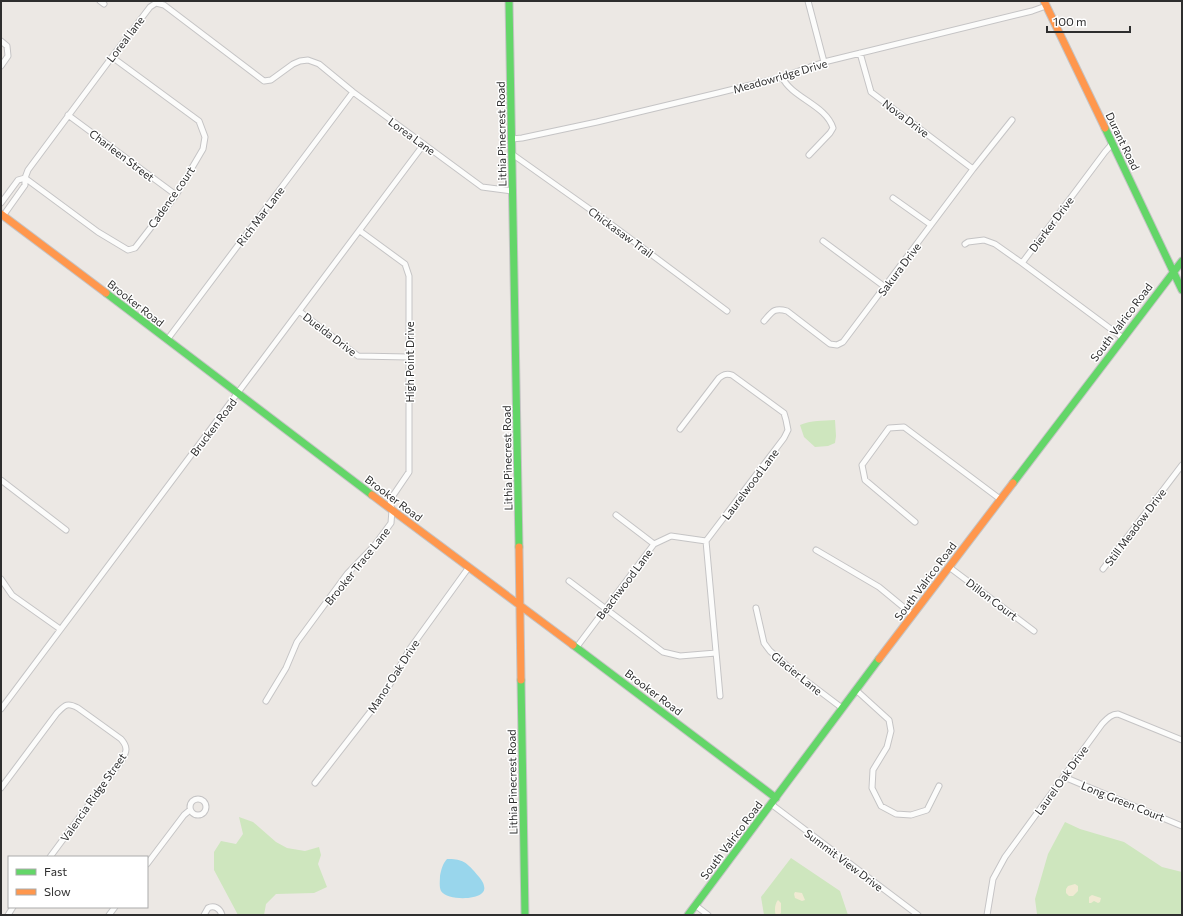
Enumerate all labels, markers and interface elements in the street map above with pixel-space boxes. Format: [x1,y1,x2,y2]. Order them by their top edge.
scale bar [1047,8,1130,34]
street label: Loreal lane [104,13,147,65]
text: 100 m [1053,14,1087,28]
street label: Meadowridge Drive [731,56,829,96]
street label: Lithia Pinecrest Road [494,81,508,187]
street label: Nova Drive [880,96,932,140]
street label: Durant Road [1103,110,1143,172]
street label: Lorea Lane [386,115,438,158]
street label: Charleen Street [87,126,157,184]
street label: Cadence court [145,163,197,230]
street label: Rich Mar Lane [233,184,287,248]
street label: Dierker Drive [1026,194,1076,254]
street label: Chickasaw Trail [586,204,656,260]
street label: Sakura Drive [875,240,923,298]
street label: Brooker Road [105,277,167,329]
street label: South Valrico Road [1087,280,1155,364]
street label: Duelda Drive [301,310,359,358]
street label: High Point Drive [403,321,416,403]
street label: Brucken Road [187,396,239,458]
street label: Lithia Pinecrest Road [500,405,514,511]
street label: Laurelwood Lane [719,446,781,522]
street label: Brooker Road [363,472,425,524]
street label: Still Meadow Drive [1102,486,1168,568]
street label: Brooker Trace Lane [322,524,392,607]
street label: South Valrico Road [891,539,959,623]
street label: Beachwood Lane [593,546,655,622]
street label: Dillon Court [964,576,1021,623]
street label: Manor Oak Drive [364,637,422,715]
street label: Glacier Lane [769,649,825,697]
street label: Brooker Road [623,666,685,718]
street label: Lithia Pinecrest Road [505,729,519,835]
street label: Laurel Oak Drive [1031,743,1091,817]
street label: Valencia Ridge Street [58,750,129,844]
street label: Long Green Court [1079,778,1167,824]
street label: South Valrico Road [697,798,765,882]
street label: Summit View Drive [802,826,886,894]
legend [8,856,148,908]
text: Fast [44,864,67,878]
text: Slow [44,884,71,898]

